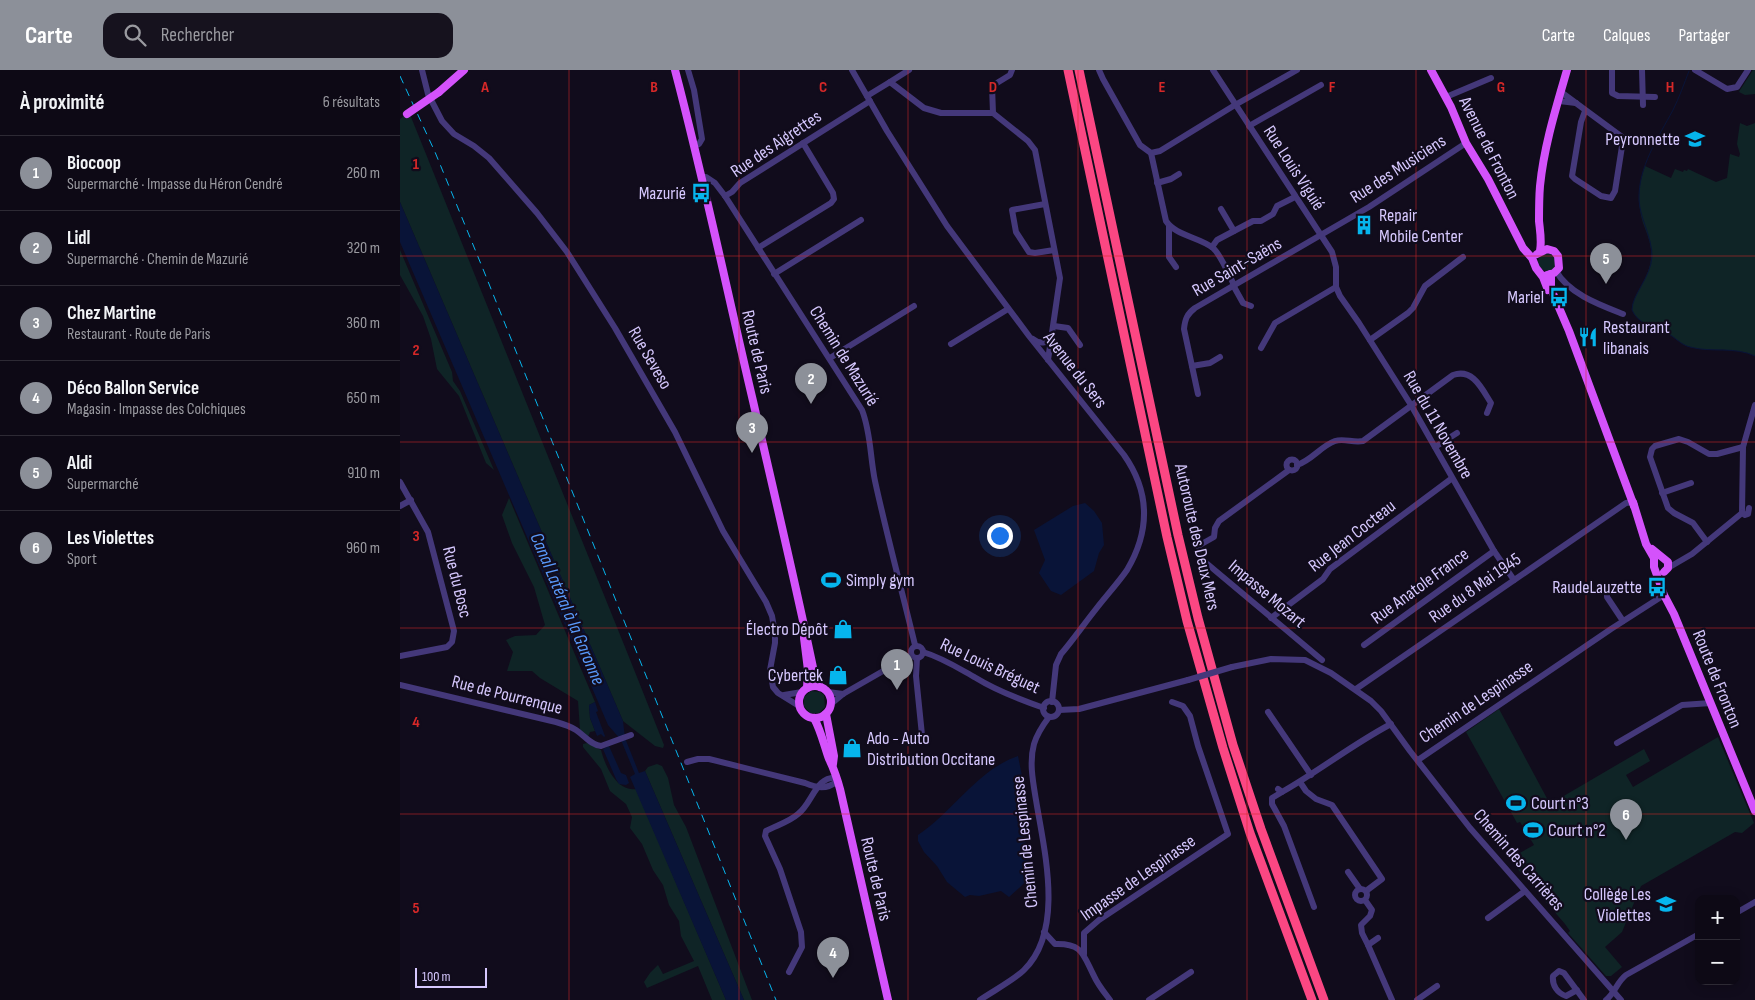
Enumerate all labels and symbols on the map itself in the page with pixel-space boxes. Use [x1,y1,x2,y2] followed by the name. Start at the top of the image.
[480,78,489,97] text: A
[650,78,658,97] text: B
[819,78,827,97] text: C
[989,78,997,97] text: D
[1159,78,1166,97] text: E
[1329,78,1336,97] text: F
[1497,78,1505,97] text: G
[1666,78,1674,97] text: H
[1454,92,1524,203] street label: Avenue de Fronton
[727,106,825,182] street label: Rue des Aigrettes
[1259,122,1329,214] street label: Rue Louis Viguié
[1684,128,1706,150] school or university icon: Peyronnette
[1605,129,1680,150] place label: Peyronnette
[1346,130,1450,208] street label: Rue des Musiciens
[413,155,420,174] text: 1
[690,182,712,204] bus stop icon: Mazurié
[639,183,686,204] place label: Mazurié
[1379,205,1463,247] place label: Repair Mobile Center
[1353,214,1375,236] building icon: Repair Mobile Center
[1189,233,1285,301] street label: Rue Saint-Saëns
[1590,243,1622,284] pin: 5
[1548,286,1570,308] bus stop icon: Mariel
[1507,287,1544,308] place label: Mariel
[805,302,883,410] street label: Chemin de Mazurié
[737,308,777,396] street label: Route de Paris
[1603,317,1670,359] place label: Restaurant libanais
[624,323,676,393] street label: Rue Seveso
[1577,326,1599,348] restaurant icon: Restaurant libanais
[1038,327,1111,412] street label: Avenue du Sers
[412,341,420,360] text: 2
[795,363,827,404] pin: 2
[1399,367,1477,483] street label: Rue du 11 Novembre
[736,412,768,453] pin: 3
[1170,461,1224,612] street label: Autoroute des Deux Mers
[1304,496,1400,576] street label: Rue Jean Cocteau
[987,523,1013,549] your location
[412,527,420,546] text: 3
[525,529,610,689] water label: Canal Latéral à la Garonne
[438,544,476,620] street label: Rue du Bosc
[1367,544,1473,628] street label: Rue Anatole France
[1425,549,1525,627] street label: Rue du 8 Mai 1945
[1224,556,1310,633] street label: Impasse Mozart
[820,569,842,591] sports icon: Simply gym
[846,570,915,591] place label: Simply gym
[1646,576,1668,598] bus stop icon: RaudeLauzette
[1552,577,1642,598] place label: RaudeLauzette
[832,618,854,640] shop icon: Électro Dépôt
[746,619,829,640] place label: Électro Dépôt
[1688,627,1746,731] street label: Route de Fronton
[937,634,1044,698] street label: Rue Louis Bréguet
[881,649,913,690] pin: 1
[1415,656,1537,748] street label: Chemin de Lespinasse
[827,664,849,686] shop icon: Cybertek
[768,665,823,686] place label: Cybertek
[449,671,565,719] street label: Rue de Pourrenque
[412,713,420,732] text: 4
[866,728,995,770] place label: Ado - Auto Distribution Occitane
[841,737,863,759] shop icon: Ado - Auto Distribution Occitane
[1008,775,1042,909] street label: Chemin de Lespinasse
[1505,792,1527,814] sports icon: Court n°3
[1531,793,1589,814] place label: Court n°3
[1610,799,1642,840] pin: 6
[1469,805,1569,915] street label: Chemin des Carrières
[1522,819,1544,841] sports icon: Court n°2
[1548,820,1606,841] place label: Court n°2
[1076,831,1200,925] street label: Impasse de Lespinasse
[856,835,896,923] street label: Route de Paris
[1584,884,1651,926] place label: Collège Les Violettes
[1655,893,1677,915] school or university icon: Collège Les Violettes
[412,899,420,918] text: 5
[817,937,849,978] pin: 4
[415,965,488,988] scale bar

